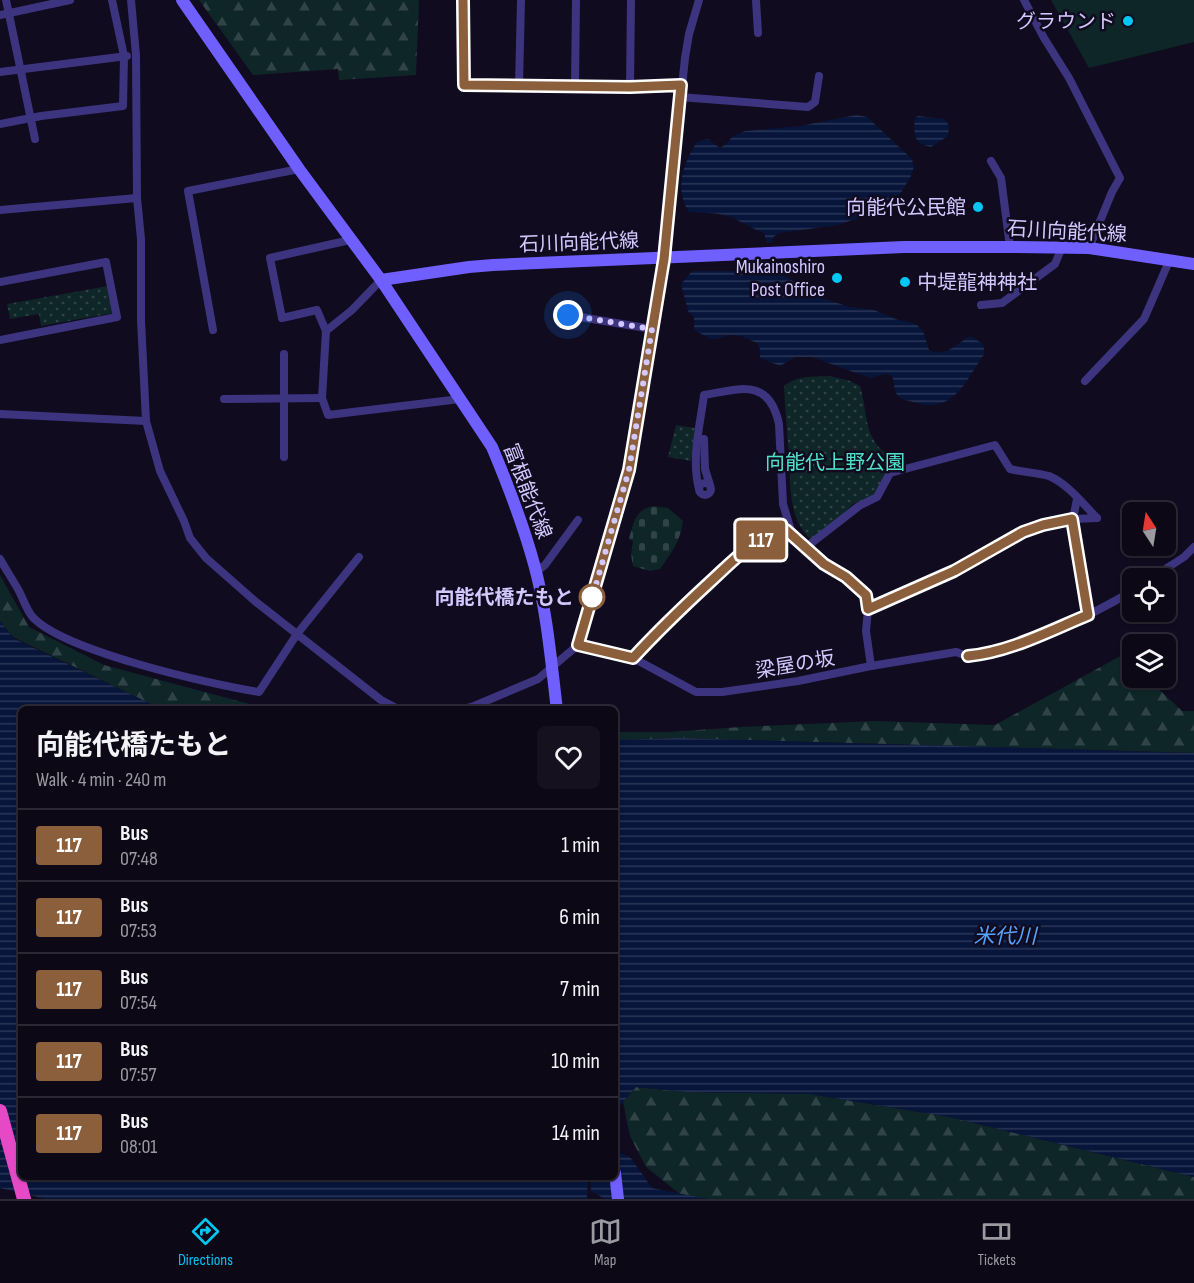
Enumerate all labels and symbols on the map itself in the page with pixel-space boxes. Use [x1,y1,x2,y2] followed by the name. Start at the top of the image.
[1016,10,1116,34] place label: グラウンド
[1121,14,1135,28] marker: グラウンド
[846,196,966,220] place label: 向能代公民館
[971,200,985,214] marker: 向能代公民館
[1006,217,1127,247] street label: 石川向能代線
[519,229,639,257] street label: 石川向能代線
[736,255,825,302] place label: Mukainoshiro Post Office
[830,271,844,285] marker: Mukainoshiro Post Office
[917,271,1037,295] place label: 中堤龍神神社
[898,275,912,289] marker: 中堤龍神神社
[553,300,583,330] your location
[498,440,556,542] street label: 富根能代線
[765,451,905,475] park label: 向能代上野公園
[1122,502,1176,556] north arrow
[726,520,795,560] line badge: 117
[579,584,605,610] marker: 向能代橋たもと
[434,586,574,610] place label: 向能代橋たもと
[754,646,837,684] street label: 梁屋の坂
[974,924,1038,949] water label: 米代川

